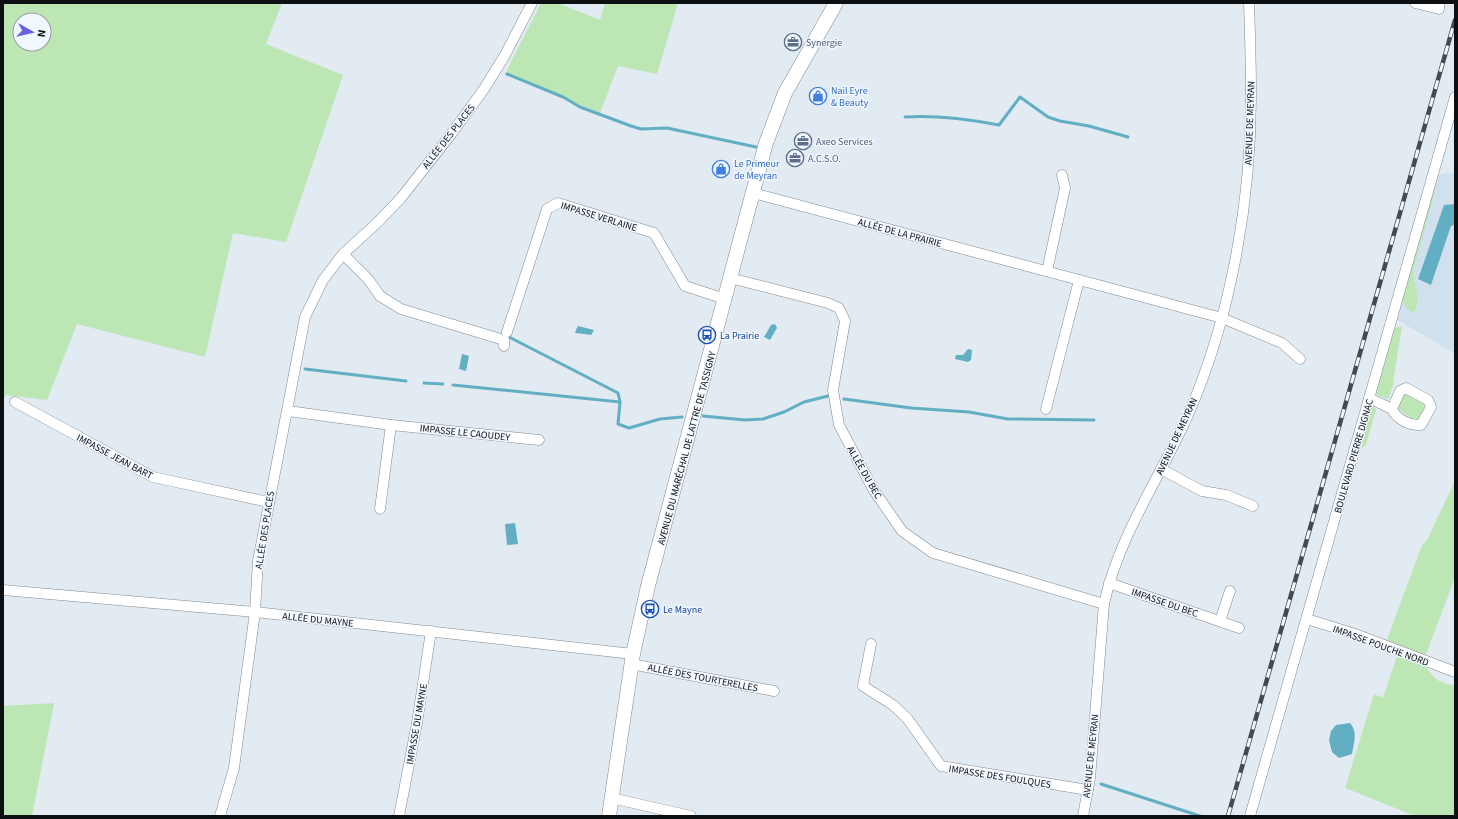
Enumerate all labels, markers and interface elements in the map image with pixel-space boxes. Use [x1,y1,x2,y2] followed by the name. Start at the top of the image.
[12,12,52,52] north arrow
[33,29,49,38] text: N
[783,32,803,52] office icon: Synergie
[806,36,842,50] place label: Synergie
[1242,81,1258,165] street label: AVENUE DE MEYRAN
[831,84,869,110] place label: Nail Eyre & Beauty
[808,86,828,106] shop icon: Nail Eyre & Beauty
[419,101,479,172] street label: ALLÉE DES PLACES
[793,131,813,151] office icon: Axeo Services
[816,135,873,149] place label: Axeo Services
[785,148,805,168] office icon: A.C.S.O.
[808,152,841,166] place label: A.C.S.O.
[734,157,780,183] place label: Le Primeur de Meyran
[711,159,731,179] shop icon: Le Primeur de Meyran
[559,199,639,235] street label: IMPASSE VERLAINE
[856,215,943,251] street label: ALLÉE DE LA PRAIRIE
[697,325,717,345] bus stop icon: La Prairie
[720,329,759,343] place label: La Prairie
[654,350,720,547] street label: AVENUE DU MARÉCHAL DE LATTRE DE TASSIGNY
[1153,395,1201,478] street label: AVENUE DE MEYRAN
[1331,397,1377,515] street label: BOULEVARD PIERRE DIGNAC
[419,421,511,445] street label: IMPASSE LE CAOUDEY
[74,431,156,483] street label: IMPASSE JEAN BART
[843,443,885,502] street label: ALLÉE DU BEC
[252,490,278,570] street label: ALLÉE DES PLACES
[1129,585,1200,621] street label: IMPASSE DU BEC
[640,599,660,619] bus stop icon: Le Mayne
[663,603,702,617] place label: Le Mayne
[282,609,354,631] street label: ALLÉE DU MAYNE
[1331,622,1431,670] street label: IMPASSE POUCHE NORD
[646,660,759,696] street label: ALLÉE DES TOURTERELLES
[403,683,431,766] street label: IMPASSE DU MAYNE
[1080,714,1102,799] street label: AVENUE DE MEYRAN
[948,762,1052,792] street label: IMPASSE DES FOULQUES

